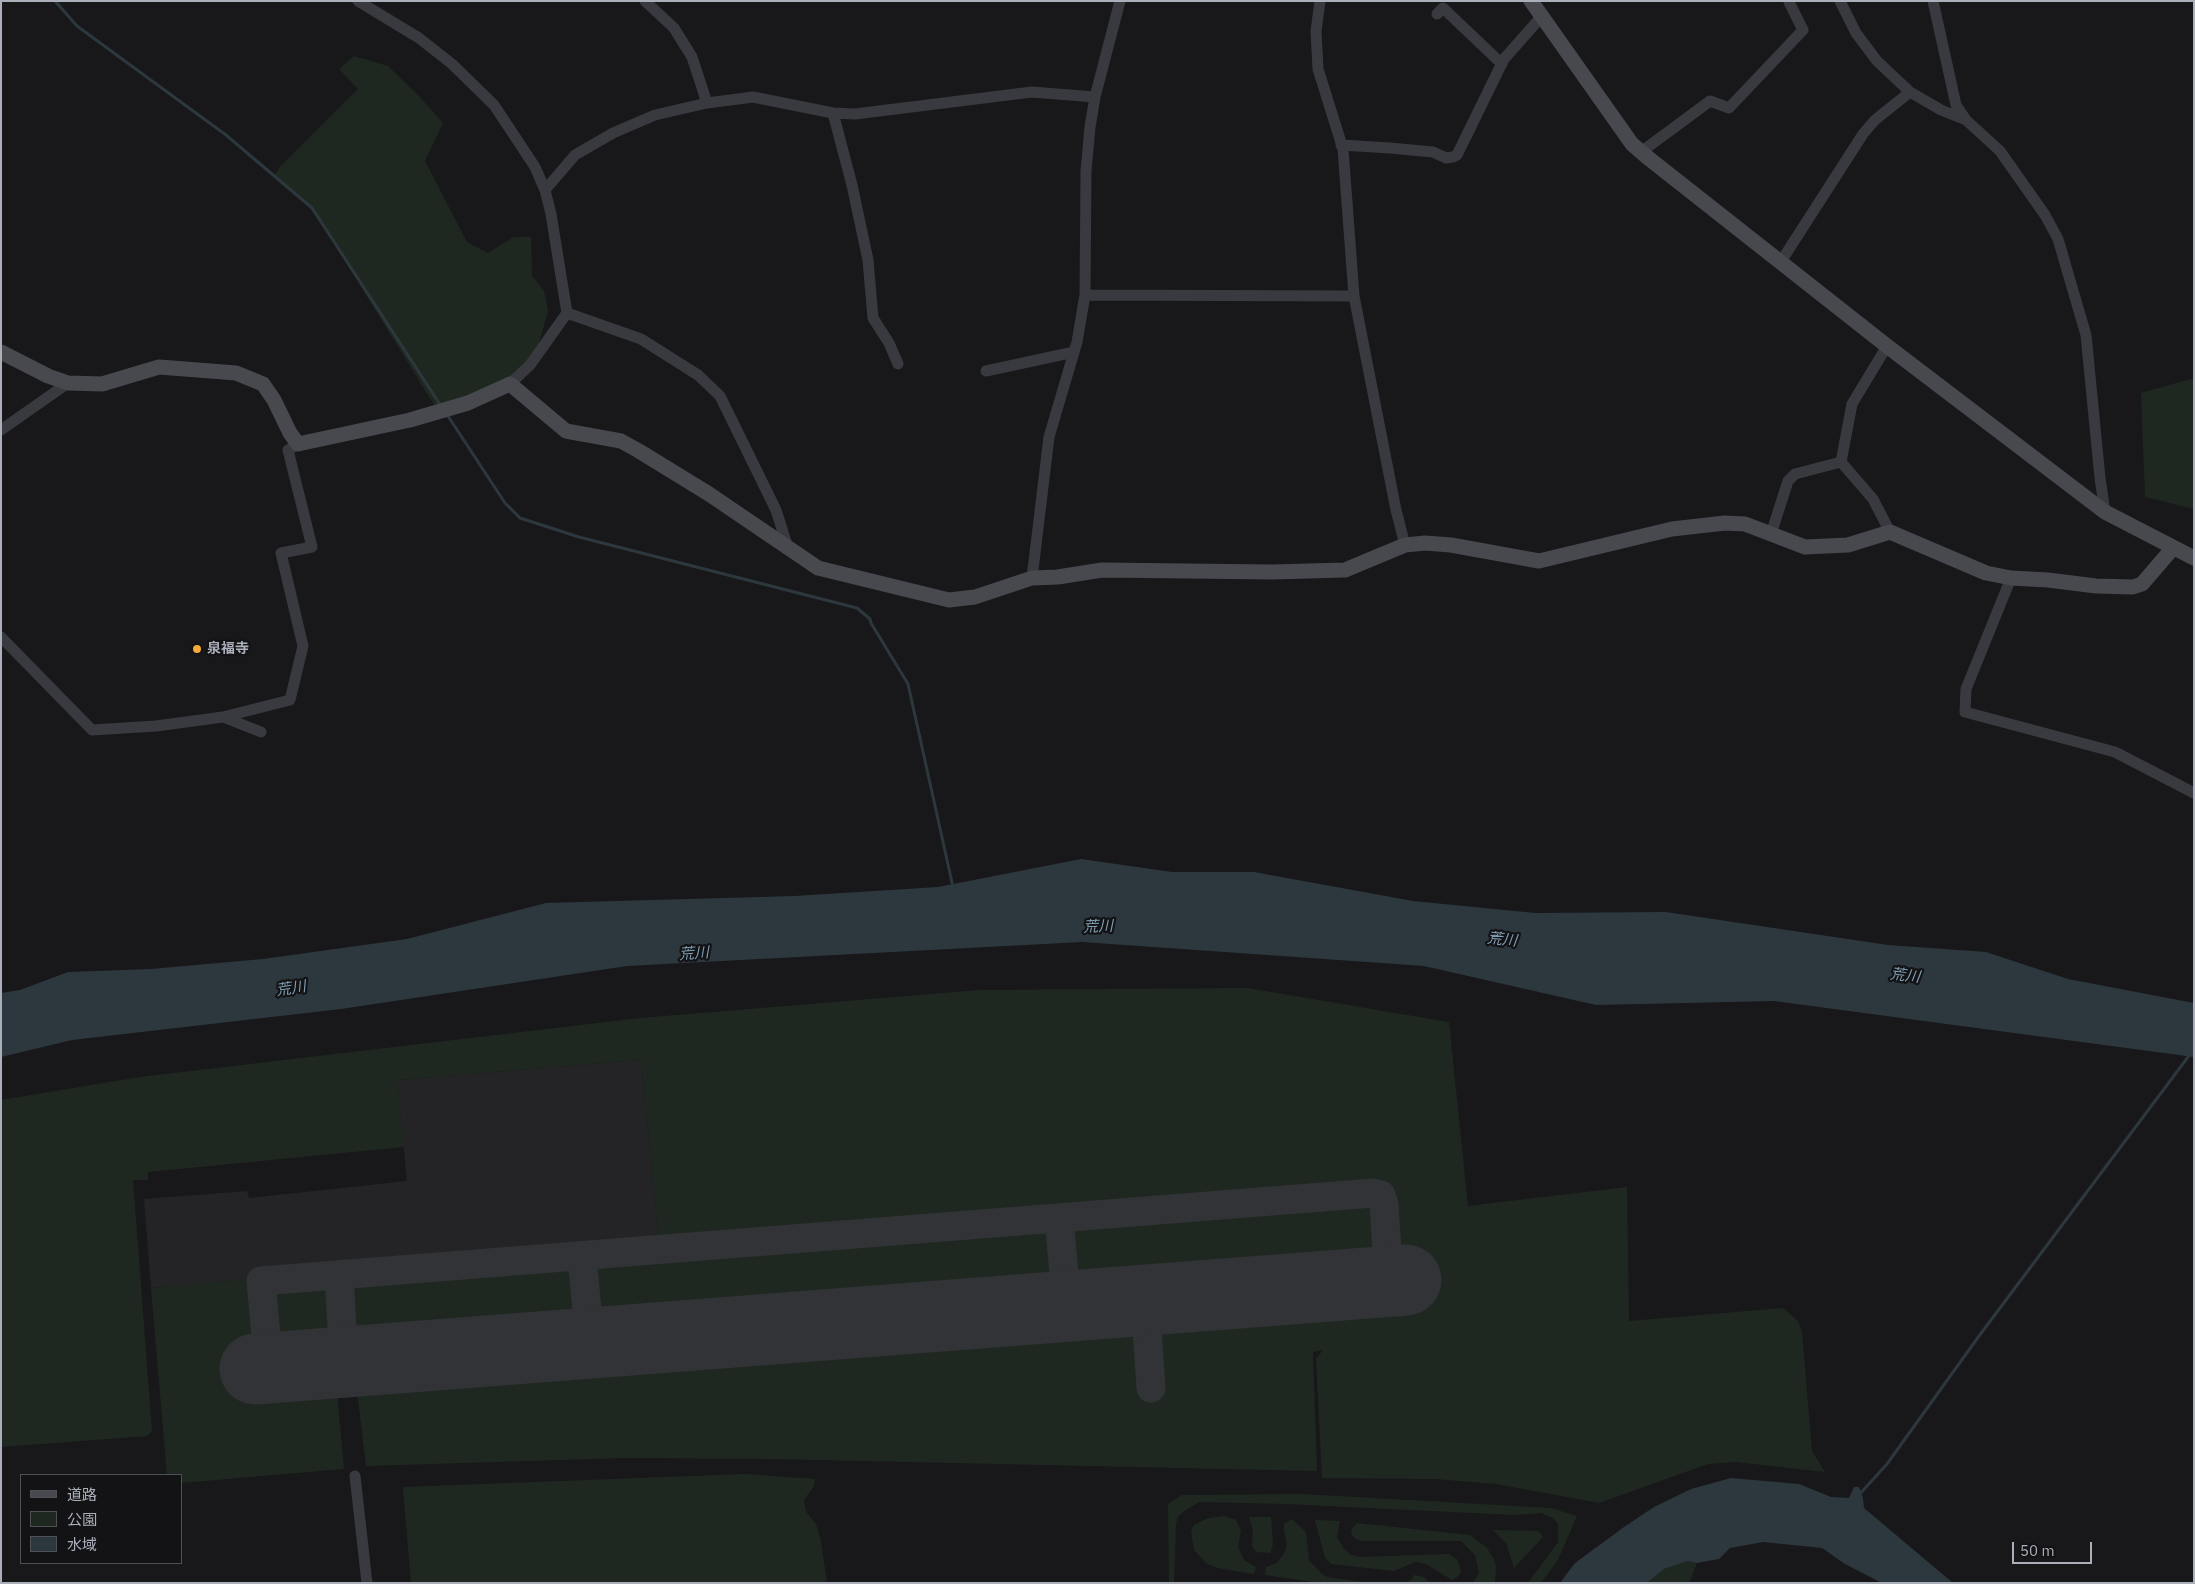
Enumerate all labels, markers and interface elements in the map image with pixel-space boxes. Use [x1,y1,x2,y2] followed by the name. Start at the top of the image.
[207,641,249,657] place label: 泉福寺
[191,643,203,655] marker: 泉福寺
[1083,917,1113,937] water label: 荒川
[1486,929,1518,951] water label: 荒川
[678,944,710,964] water label: 荒川
[1889,965,1921,987] water label: 荒川
[275,978,307,1000] water label: 荒川
[20,1474,182,1564] legend
[67,1485,97,1504] text: 道路
[67,1510,97,1529] text: 公園
[2015,1532,2095,1564] scale bar
[67,1535,97,1554] text: 水域
[2020,1541,2055,1560] text: 50 m

